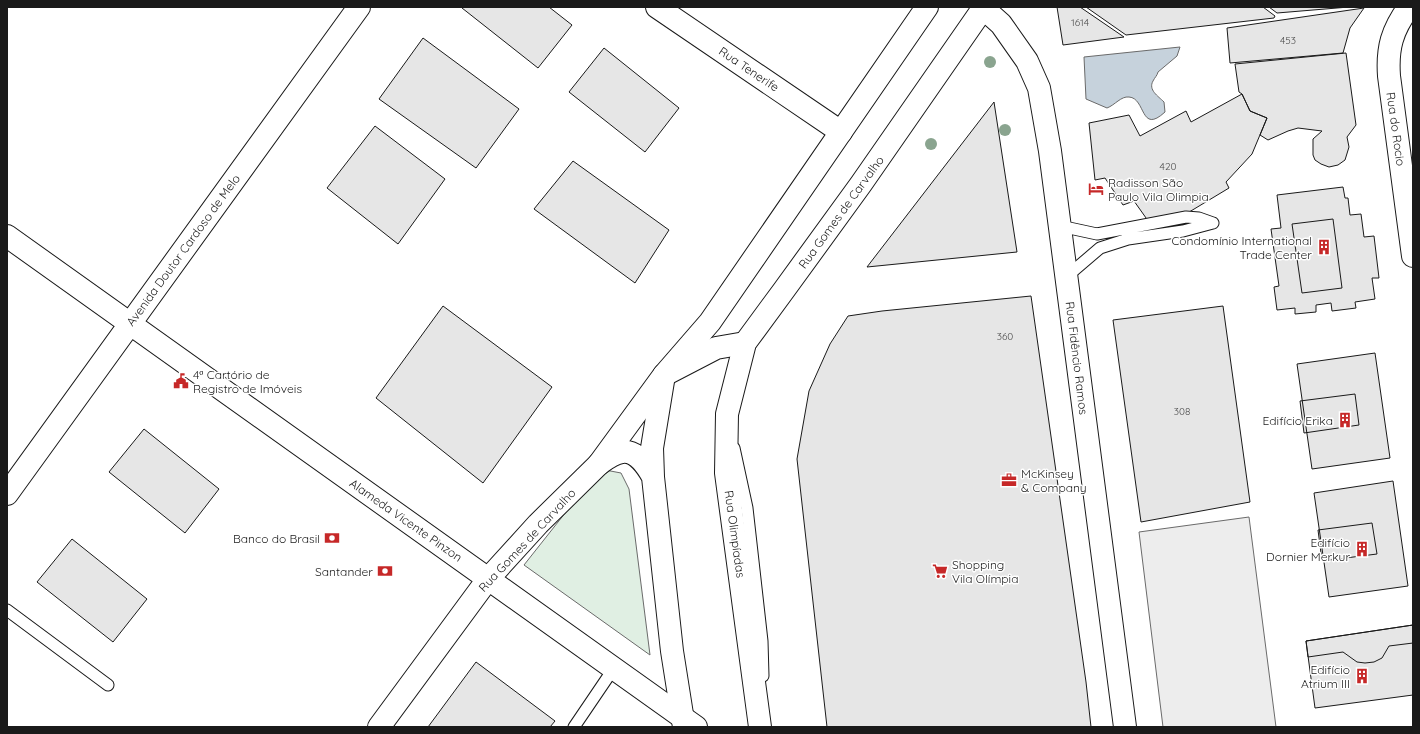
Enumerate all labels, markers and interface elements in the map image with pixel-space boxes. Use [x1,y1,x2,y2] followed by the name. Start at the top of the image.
[1071,16,1089,29] house number: 1614
[1280,34,1296,47] house number: 453
[716,43,782,95] street label: Rua Tenerife
[1383,91,1409,167] street label: Rua do Rocio
[795,153,887,271] street label: Rua Gomes de Carvalho
[1160,160,1176,173] house number: 420
[123,171,243,329] street label: Avenida Doutor Cardoso de Melo
[1108,175,1209,204] place label: Radisson São Paulo Vila Olimpia
[1087,180,1105,198] hotel icon: Radisson São Paulo Vila Olimpia
[1172,233,1312,262] place label: Condomínio International Trade Center
[1315,238,1333,256] building icon: Condomínio International Trade Center
[1063,300,1091,416] street label: Rua Fidêncio Ramos
[997,330,1013,343] house number: 360
[193,367,302,396] place label: 4ª Cartório de Registro de Imóveis
[172,372,190,390] public building icon: 4ª Cartório de Registro de Imóveis
[1174,405,1190,418] house number: 308
[1336,411,1354,429] building icon: Edifício Erika
[1263,413,1333,428] place label: Edifício Erika
[1021,466,1087,495] place label: McKinsey & Company
[1000,471,1018,489] office icon: McKinsey & Company
[347,475,465,565] street label: Alameda Vicente Pinzon
[475,485,579,595] street label: Rua Gomes de Carvalho
[721,489,749,579] street label: Rua Olimpíadas
[323,529,341,547] bank icon: Banco do Brasil
[233,531,320,546] place label: Banco do Brasil
[1266,535,1350,564] place label: Edifício Dornier Merkur
[1353,540,1371,558] building icon: Edifício Dornier Merkur
[952,557,1018,586] place label: Shopping Vila Olímpia
[376,562,394,580] bank icon: Santander
[931,562,949,580] supermarket icon: Shopping Vila Olímpia
[315,564,373,579] place label: Santander
[1301,662,1350,691] place label: Edifício Atrium III
[1353,667,1371,685] building icon: Edifício Atrium III

